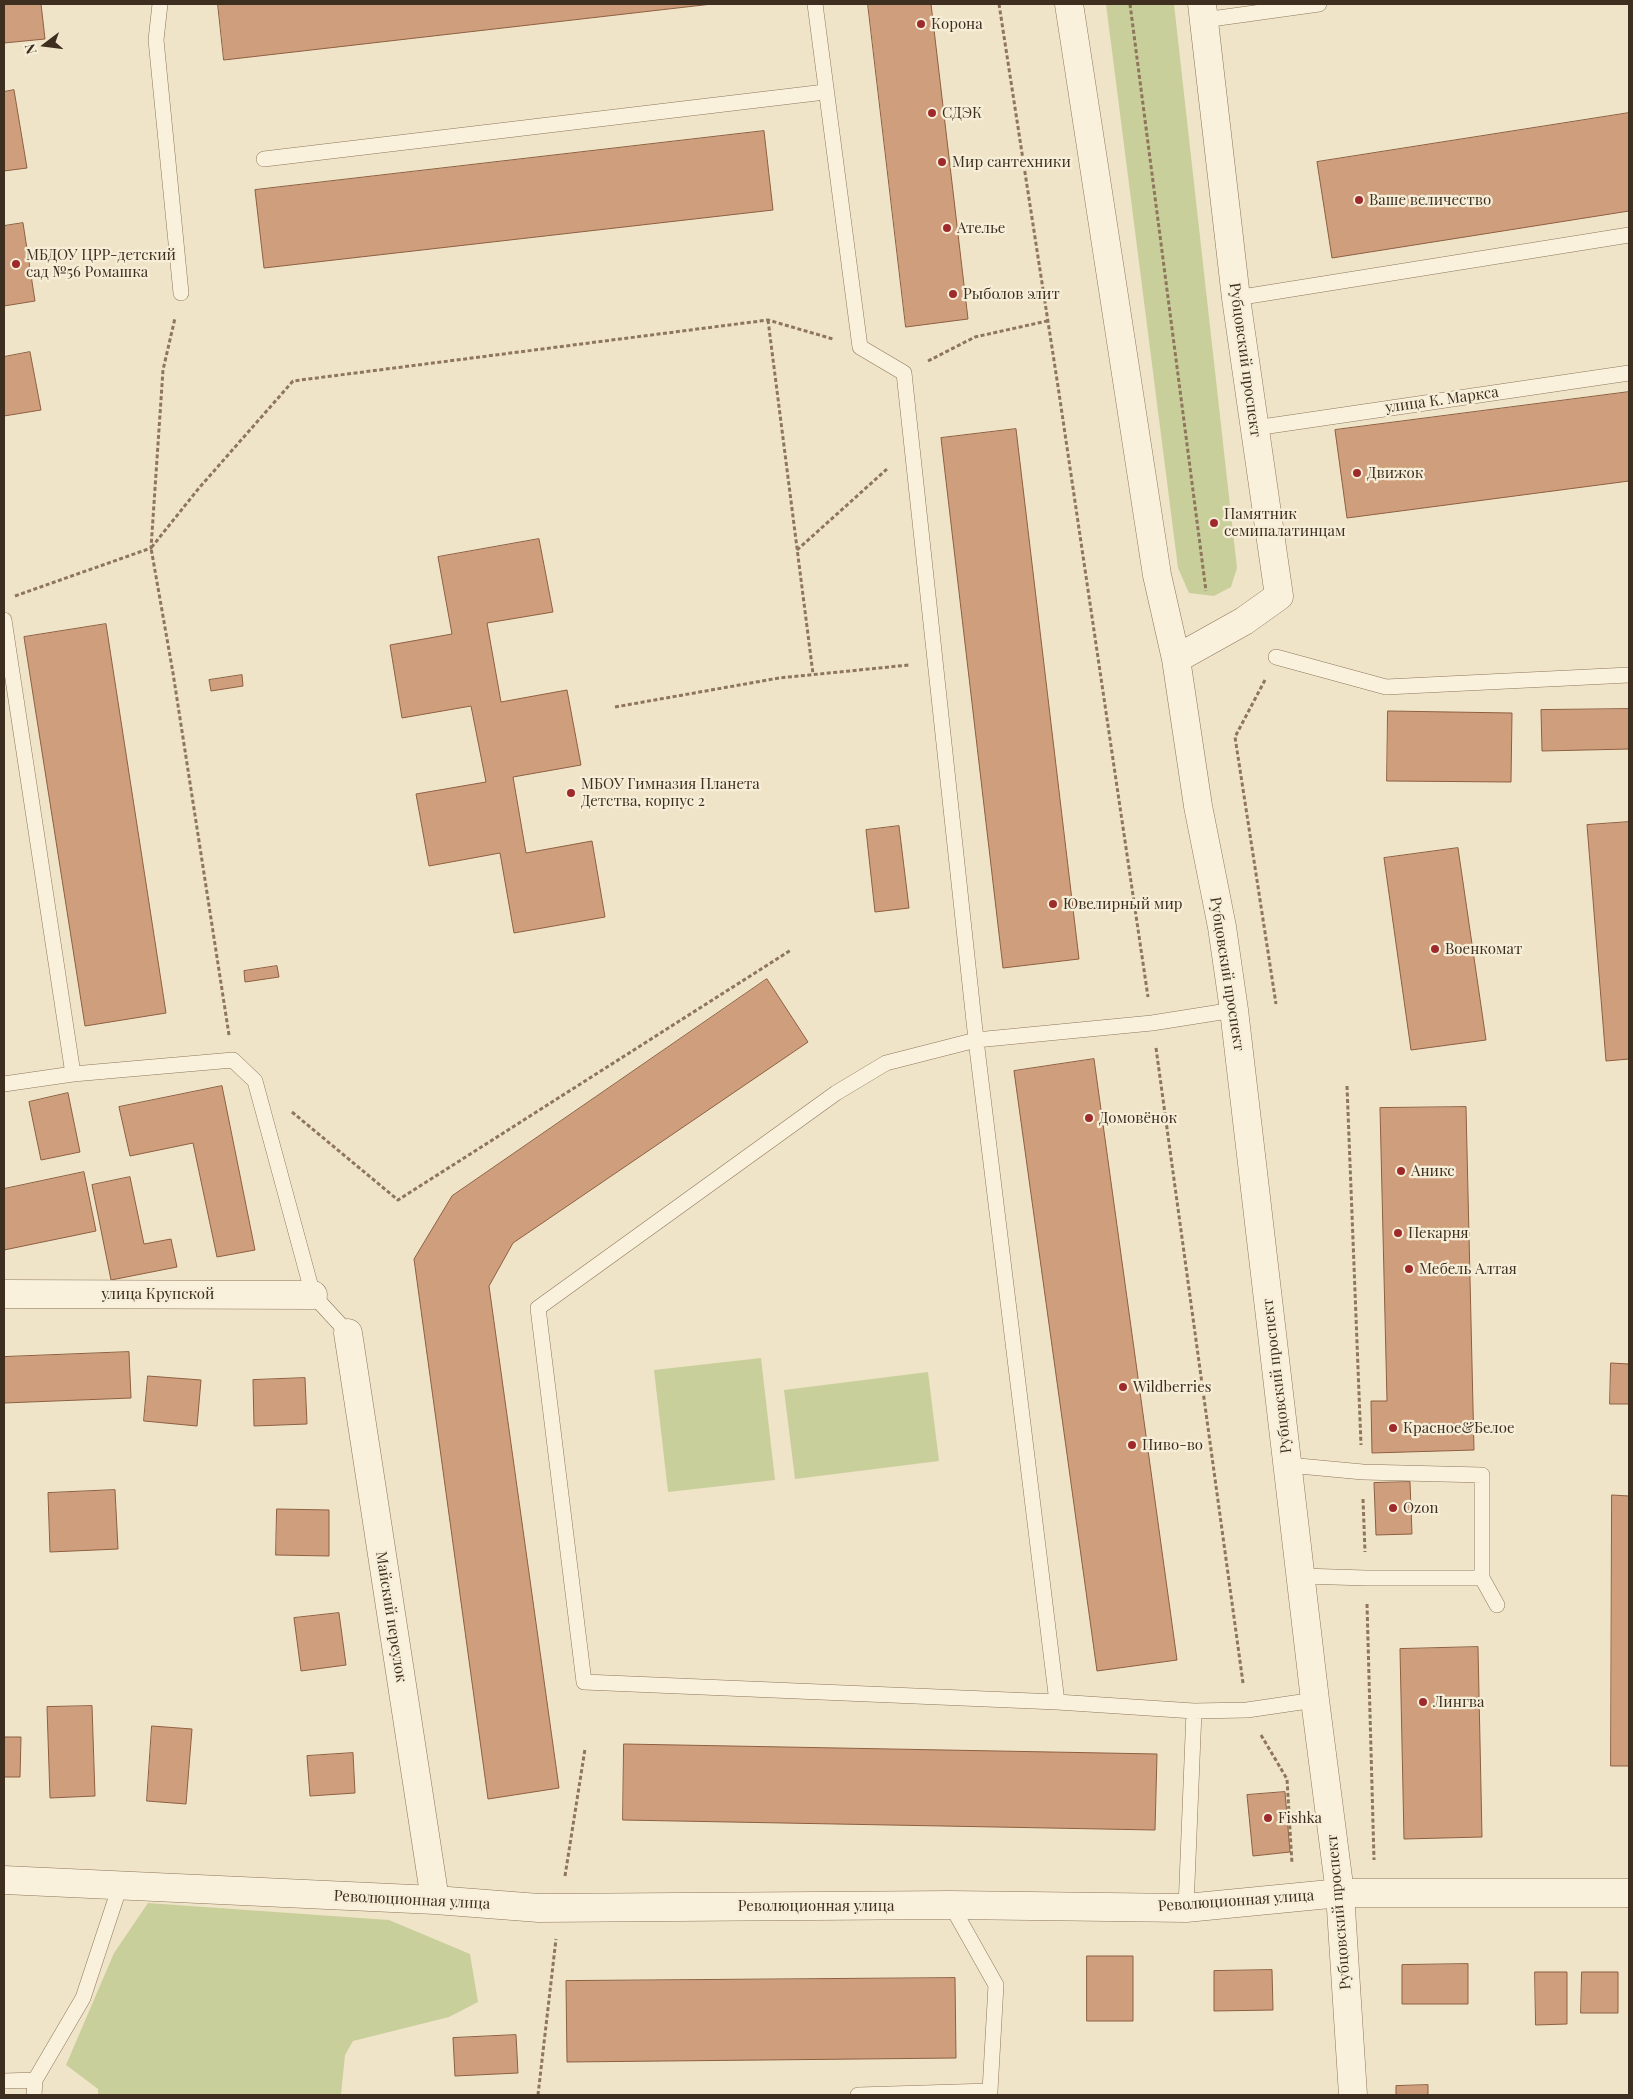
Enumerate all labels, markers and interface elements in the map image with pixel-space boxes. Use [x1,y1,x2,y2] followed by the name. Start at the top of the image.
[931,15,983,33] place label: Корона
[915,18,927,30] marker: Корона
[20,20,70,70] north arrow
[20,42,41,56] text: N
[942,104,982,122] place label: СДЭК
[926,107,938,119] marker: СДЭК
[952,153,1071,171] place label: Мир сантехники
[936,156,948,168] marker: Мир сантехники
[1369,191,1491,209] place label: Ваше величество
[1353,194,1365,206] marker: Ваше величество
[957,219,1005,237] place label: Ателье
[941,222,953,234] marker: Ателье
[26,246,176,281] place label: МБДОУ ЦРР-детский сад №56 Ромашка
[10,258,22,270] marker: МБДОУ ЦРР-детский сад №56 Ромашка
[1225,282,1265,438] street label: Рубцовский проспект
[963,285,1060,303] place label: Рыболов элит
[947,288,959,300] marker: Рыболов элит
[1384,383,1500,417] street label: улица К. Маркса
[1367,464,1423,482] place label: Движок
[1351,467,1363,479] marker: Движок
[1224,505,1346,540] place label: Памятник семипалатинцам
[1208,517,1220,529] marker: Памятник семипалатинцам
[581,775,760,810] place label: МБОУ Гимназия Планета Детства, корпус 2
[565,787,577,799] marker: МБОУ Гимназия Планета Детства, корпус 2
[1063,895,1183,913] place label: Ювелирный мир
[1206,896,1248,1052] street label: Рубцовский проспект
[1047,898,1059,910] marker: Ювелирный мир
[1445,940,1522,958] place label: Военкомат
[1429,943,1441,955] marker: Военкомат
[1099,1109,1177,1127] place label: Домовёнок
[1083,1112,1095,1124] marker: Домовёнок
[1411,1162,1455,1180] place label: Аникс
[1395,1165,1407,1177] marker: Аникс
[1408,1224,1469,1242] place label: Пекарня
[1392,1227,1404,1239] marker: Пекарня
[1419,1260,1517,1278] place label: Мебель Алтая
[1403,1263,1415,1275] marker: Мебель Алтая
[102,1285,214,1303] street label: улица Крупской
[1259,1298,1295,1454] street label: Рубцовский проспект
[1133,1378,1212,1396] place label: Wildberries
[1117,1381,1129,1393] marker: Wildberries
[1403,1419,1514,1437] place label: Красное&Белое
[1387,1422,1399,1434] marker: Красное&Белое
[1142,1436,1203,1454] place label: Пиво-во
[1126,1439,1138,1451] marker: Пиво-во
[1403,1499,1438,1517] place label: Ozon
[1387,1502,1399,1514] marker: Ozon
[372,1550,410,1684] street label: Майский переулок
[1433,1693,1485,1711] place label: Лингва
[1417,1696,1429,1708] marker: Лингва
[1278,1809,1322,1827] place label: Fishka
[1262,1812,1274,1824] marker: Fishka
[1323,1834,1355,1990] street label: Рубцовский проспект
[333,1887,491,1913] street label: Революционная улица
[1157,1887,1315,1915] street label: Революционная улица
[738,1897,894,1915] street label: Революционная улица

